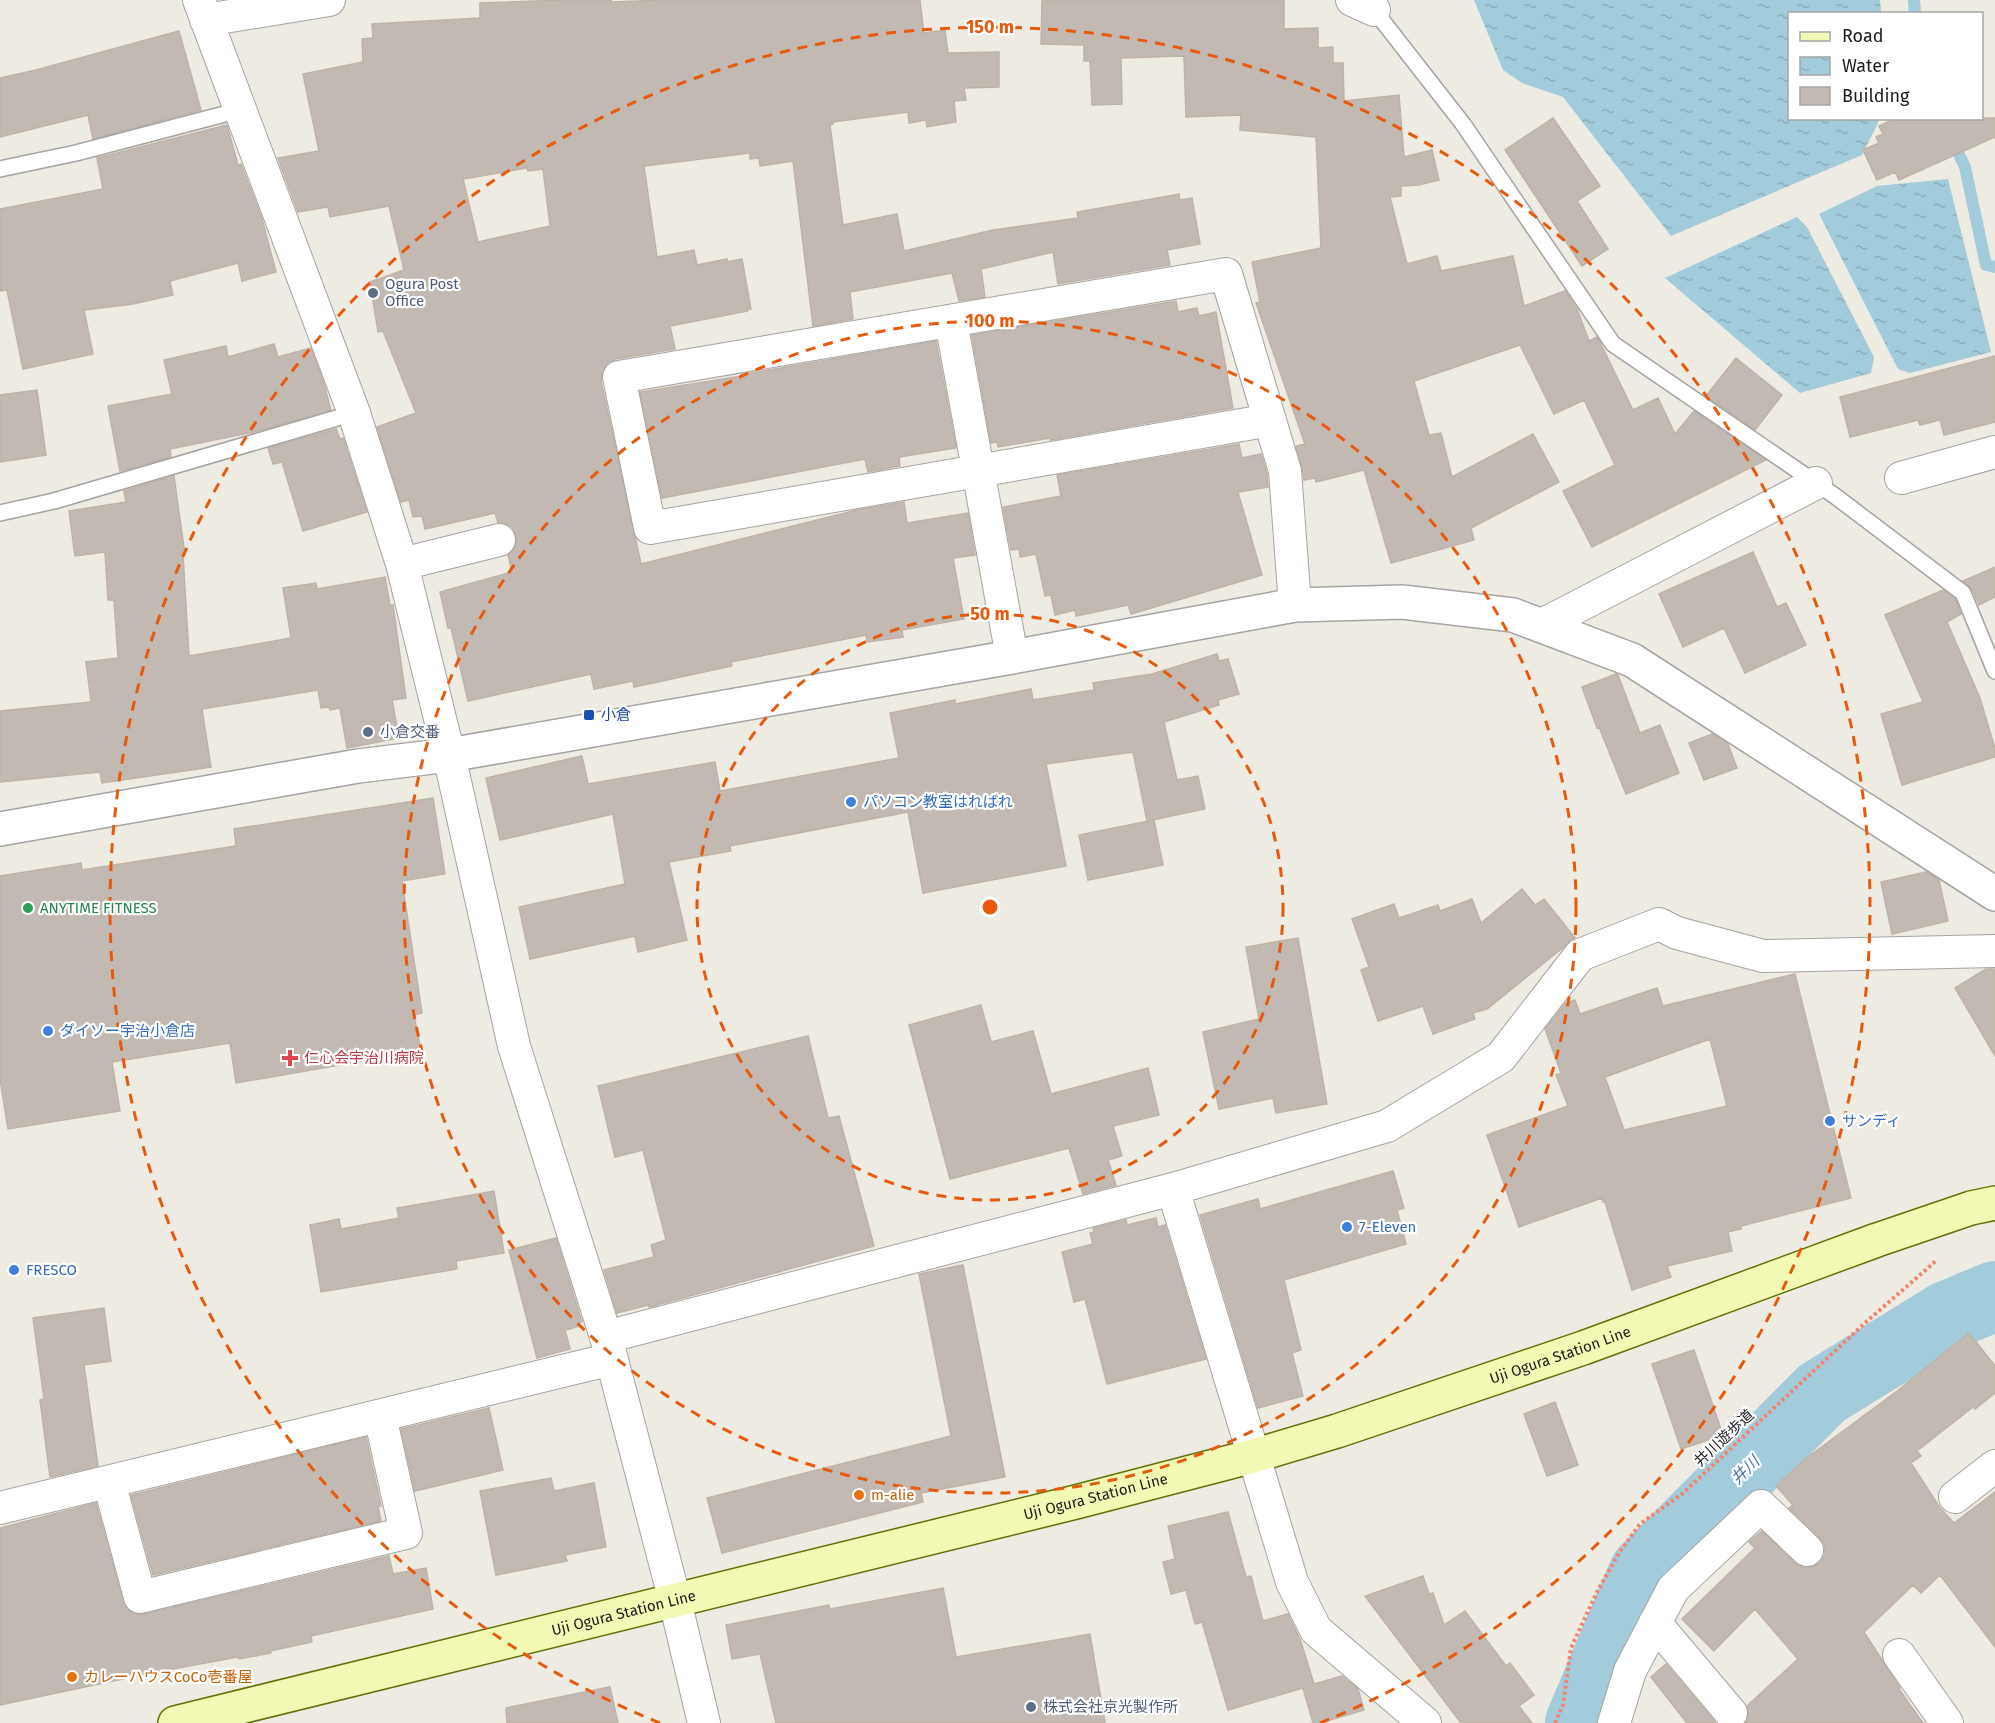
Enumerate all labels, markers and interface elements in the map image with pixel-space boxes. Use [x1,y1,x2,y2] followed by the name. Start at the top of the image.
[1788,12,1983,120] legend
[966,16,1014,38] text: 150 m
[1842,25,1884,47] text: Road
[1842,55,1889,77] text: Water
[1842,85,1910,107] text: Building
[385,275,459,310] place label: Ogura Post Office
[366,286,380,300] marker: Ogura Post Office
[966,310,1014,332] text: 100 m
[970,603,1010,625] text: 50 m
[601,706,631,724] place label: 小倉
[582,708,596,722] marker: 小倉
[380,723,440,741] place label: 小倉交番
[361,725,375,739] marker: 小倉交番
[863,793,1013,811] place label: パソコン教室はればれ
[844,795,858,809] marker: パソコン教室はればれ
[980,897,1000,917] centre of rings
[40,899,157,917] place label: ANYTIME FITNESS
[21,901,35,915] marker: ANYTIME FITNESS
[60,1022,195,1040] place label: ダイソー宇治小倉店
[41,1024,55,1038] marker: ダイソー宇治小倉店
[281,1049,299,1067] marker: 仁心会宇治川病院
[304,1049,424,1067] place label: 仁心会宇治川病院
[1842,1112,1901,1130] place label: サンディ
[1823,1114,1837,1128] marker: サンディ
[1359,1218,1416,1236] place label: 7-Eleven
[1340,1220,1354,1234] marker: 7-Eleven
[26,1261,77,1279] place label: FRESCO
[7,1263,21,1277] marker: FRESCO
[1487,1322,1633,1388] street label: Uji Ogura Station Line
[1690,1406,1758,1470] street label: 井川遊歩道
[1727,1452,1763,1488] water label: 井川
[1022,1470,1170,1524] street label: Uji Ogura Station Line
[871,1486,915,1504] place label: m-alie
[852,1488,866,1502] marker: m-alie
[550,1587,698,1639] street label: Uji Ogura Station Line
[84,1668,252,1686] place label: カレーハウスCoCo壱番屋
[65,1670,79,1684] marker: カレーハウスCoCo壱番屋
[1043,1698,1178,1716] place label: 株式会社京光製作所
[1024,1700,1038,1714] marker: 株式会社京光製作所

